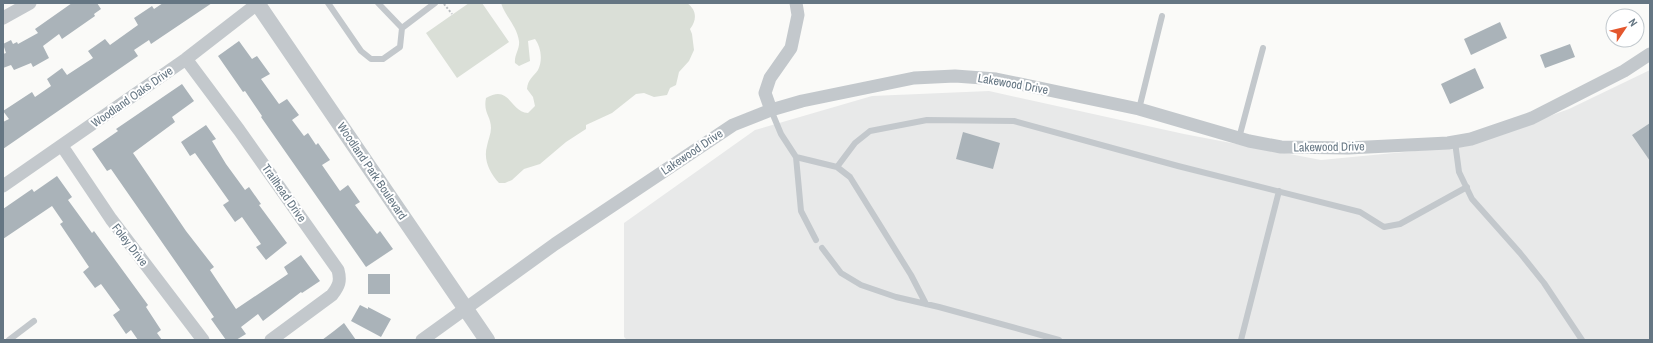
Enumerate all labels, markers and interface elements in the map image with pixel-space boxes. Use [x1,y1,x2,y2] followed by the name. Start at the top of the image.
[1605,8,1645,48] north arrow
[1626,16,1641,29] text: N
[88,63,176,131] street label: Woodland Oaks Drive
[977,70,1049,98] street label: Lakewood Drive
[333,119,411,223] street label: Woodland Park Boulevard
[658,125,726,179] street label: Lakewood Drive
[1293,138,1365,156] street label: Lakewood Drive
[258,161,310,225] street label: Trailhead Drive
[108,220,152,270] street label: Foley Drive

